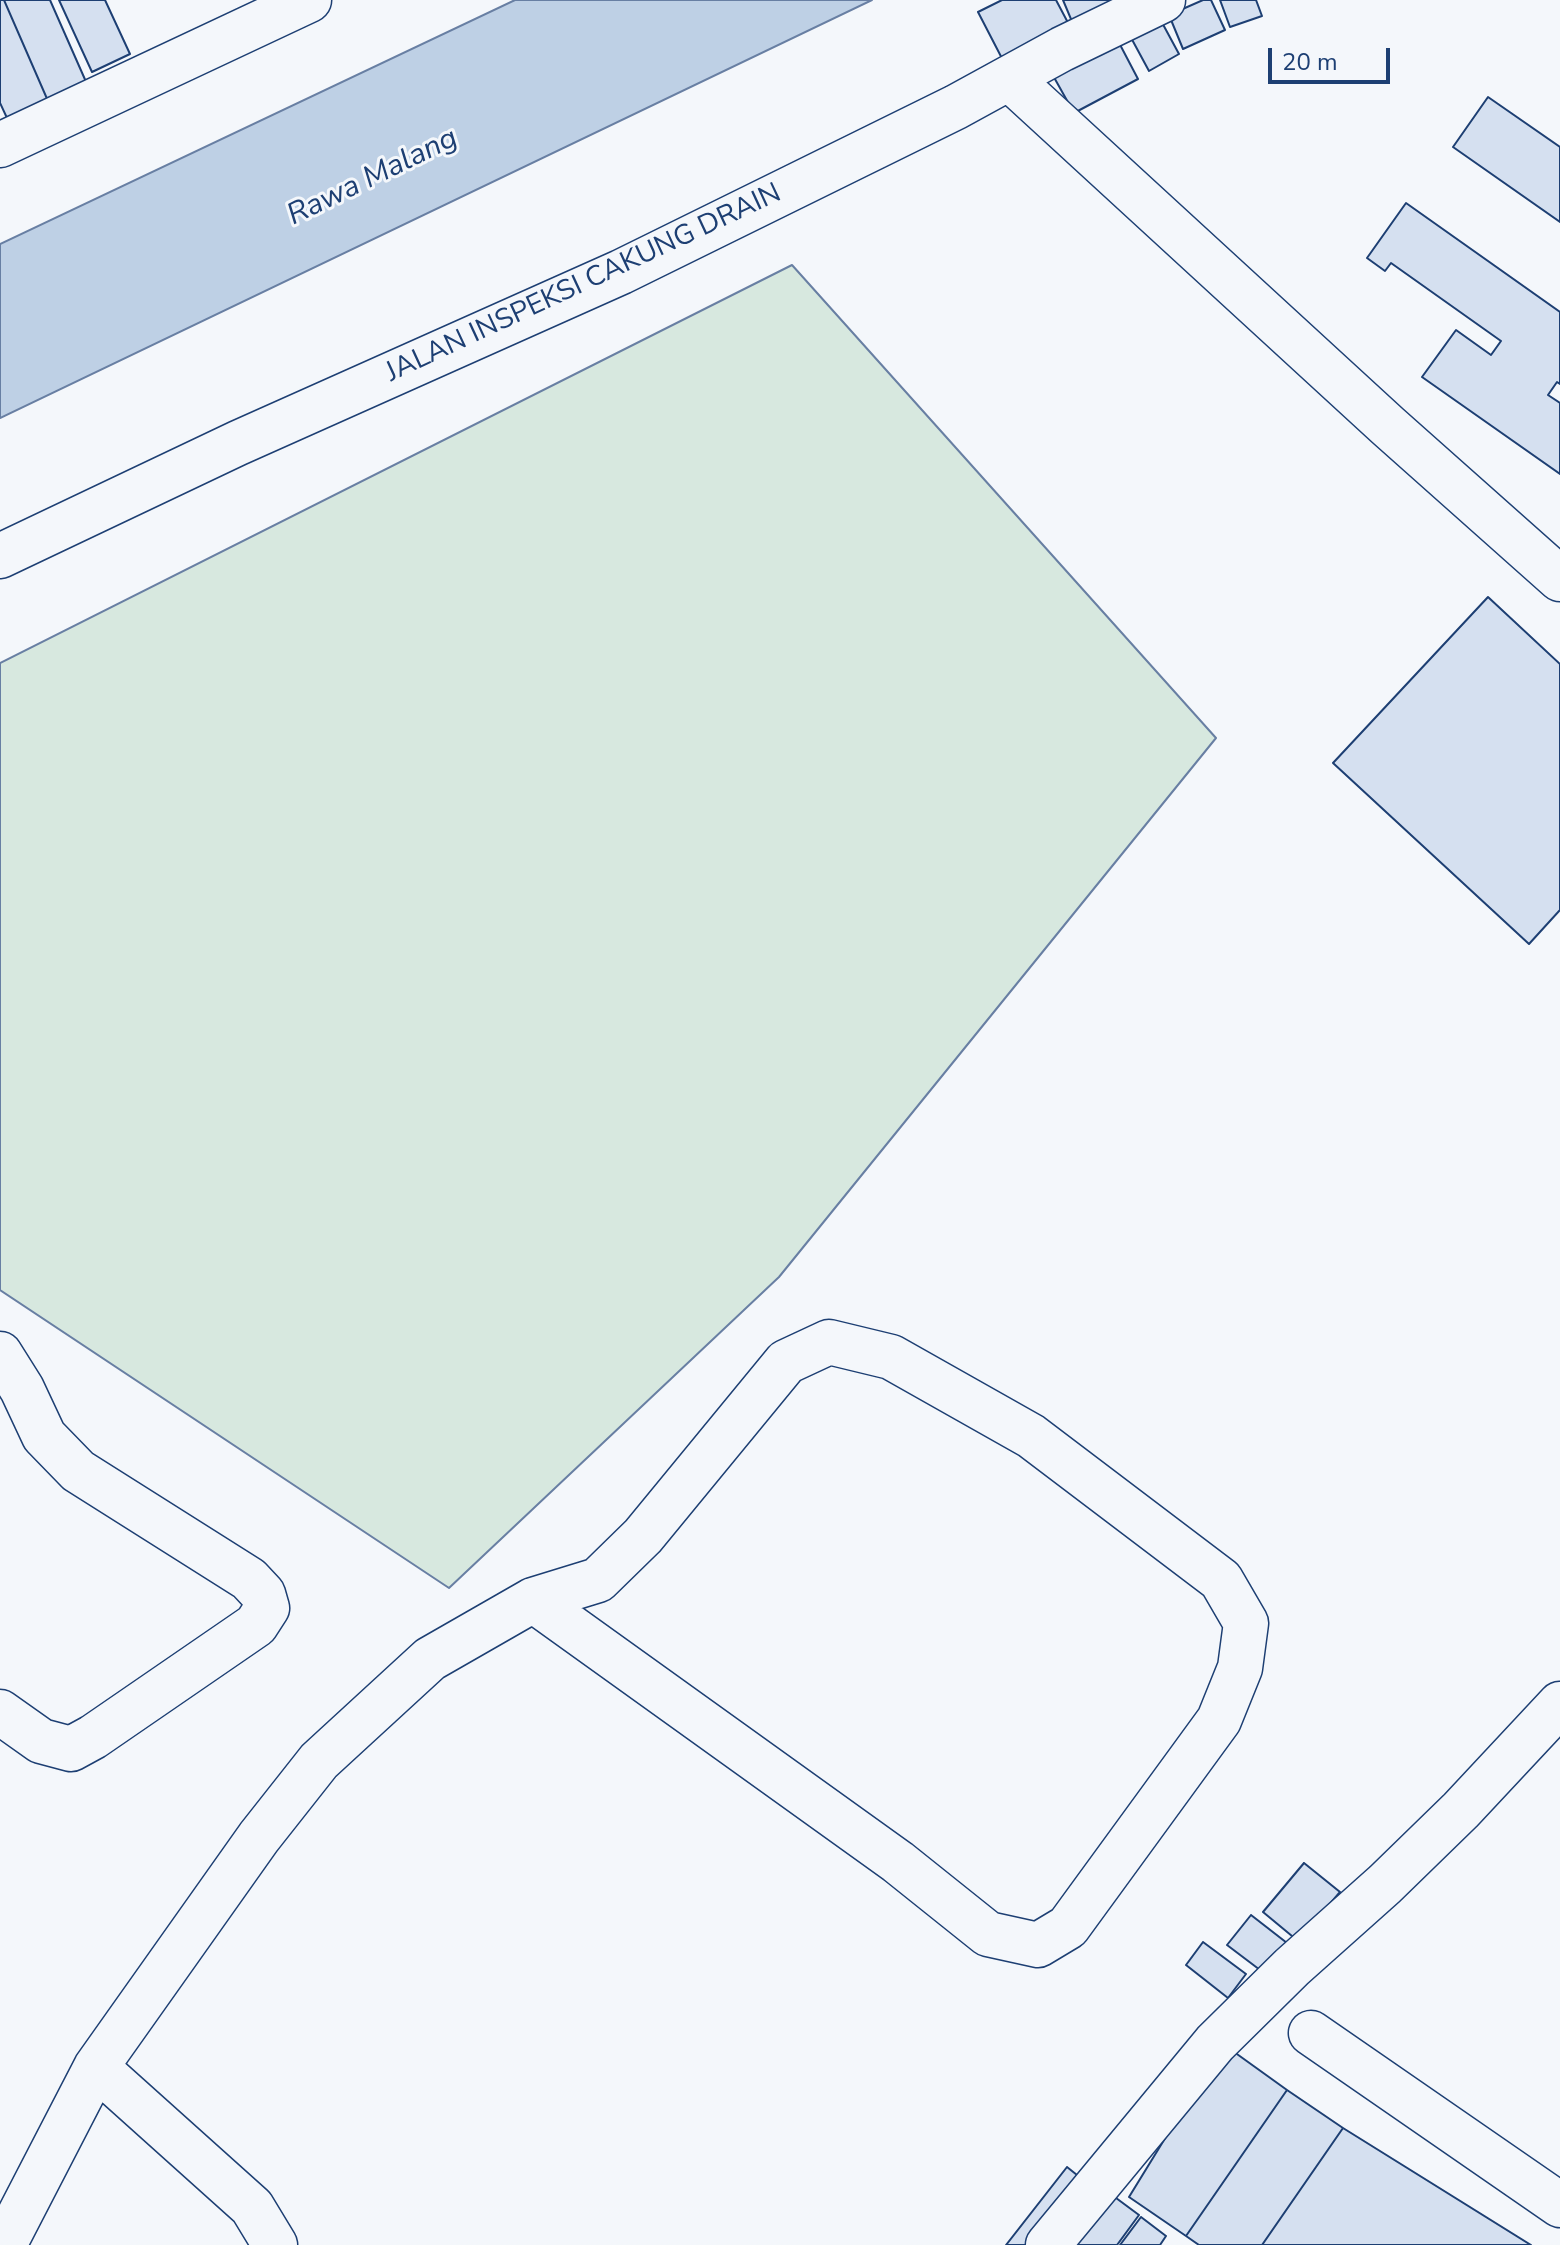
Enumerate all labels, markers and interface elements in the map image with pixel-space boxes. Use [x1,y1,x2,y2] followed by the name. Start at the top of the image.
[1272,32,1394,82] scale bar
[1282,46,1338,78] text: 20 m
[282,121,464,235] water label: Rawa Malang
[381,177,787,391] street label: JALAN INSPEKSI CAKUNG DRAIN

